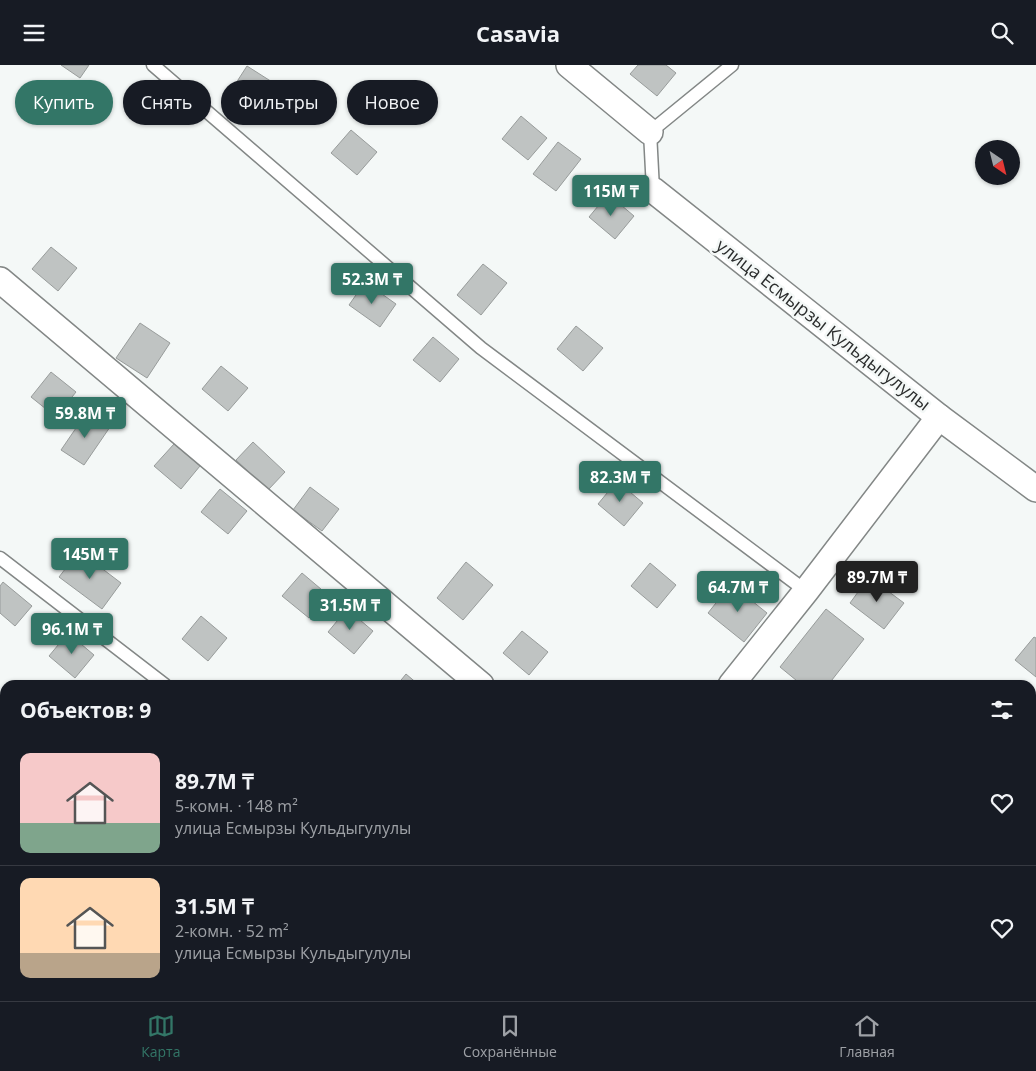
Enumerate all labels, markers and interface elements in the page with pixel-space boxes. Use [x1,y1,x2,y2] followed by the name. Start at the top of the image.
[476,18,560,48] text: Casavia
[20,19,48,47] icon: menu
[988,19,1016,47] icon: search
[15,80,113,125] chip: Купить
[123,80,211,125] chip: Снять
[221,80,337,125] chip: Фильтры
[347,80,438,125] chip: Новое
[975,140,1020,185] north arrow
[975,140,1020,185] map controls
[570,175,652,217] pin: 115M ₸
[583,180,639,202] text: 115M ₸
[711,233,936,416] street label: улица Есмырзы Кульдыгулулы
[326,263,418,305] pin: 52.3M ₸
[342,268,402,290] text: 52.3M ₸
[39,397,131,439] pin: 59.8M ₸
[55,402,115,424] text: 59.8M ₸
[574,461,666,503] pin: 82.3M ₸
[590,466,650,488] text: 82.3M ₸
[49,537,131,580] pin: 145M ₸
[62,543,118,565] text: 145M ₸
[831,561,923,603] pin: 89.7M ₸
[847,566,907,588] text: 89.7M ₸
[692,571,784,613] pin: 64.7M ₸
[708,576,768,598] text: 64.7M ₸
[304,589,396,631] pin: 31.5M ₸
[320,594,380,616] text: 31.5M ₸
[26,613,118,655] pin: 96.1M ₸
[42,618,102,640] text: 96.1M ₸
[20,696,151,724] text: Объектов: 9
[988,696,1016,724] icon: filters
[175,767,254,795] text: 89.7M ₸
[60,773,120,833] icon: home
[988,789,1016,817] icon: heart
[175,795,298,817] text: 5-комн. · 148 m²
[175,817,411,839] text: улица Есмырзы Кульдыгулулы
[175,892,254,920] text: 31.5M ₸
[60,898,120,958] icon: home
[988,914,1016,942] icon: heart
[175,920,289,942] text: 2-комн. · 52 m²
[175,942,411,964] text: улица Есмырзы Кульдыгулулы
[141,1012,180,1061] tab: Карта
[463,1012,557,1061] tab: Сохранённые
[839,1012,895,1061] tab: Главная

